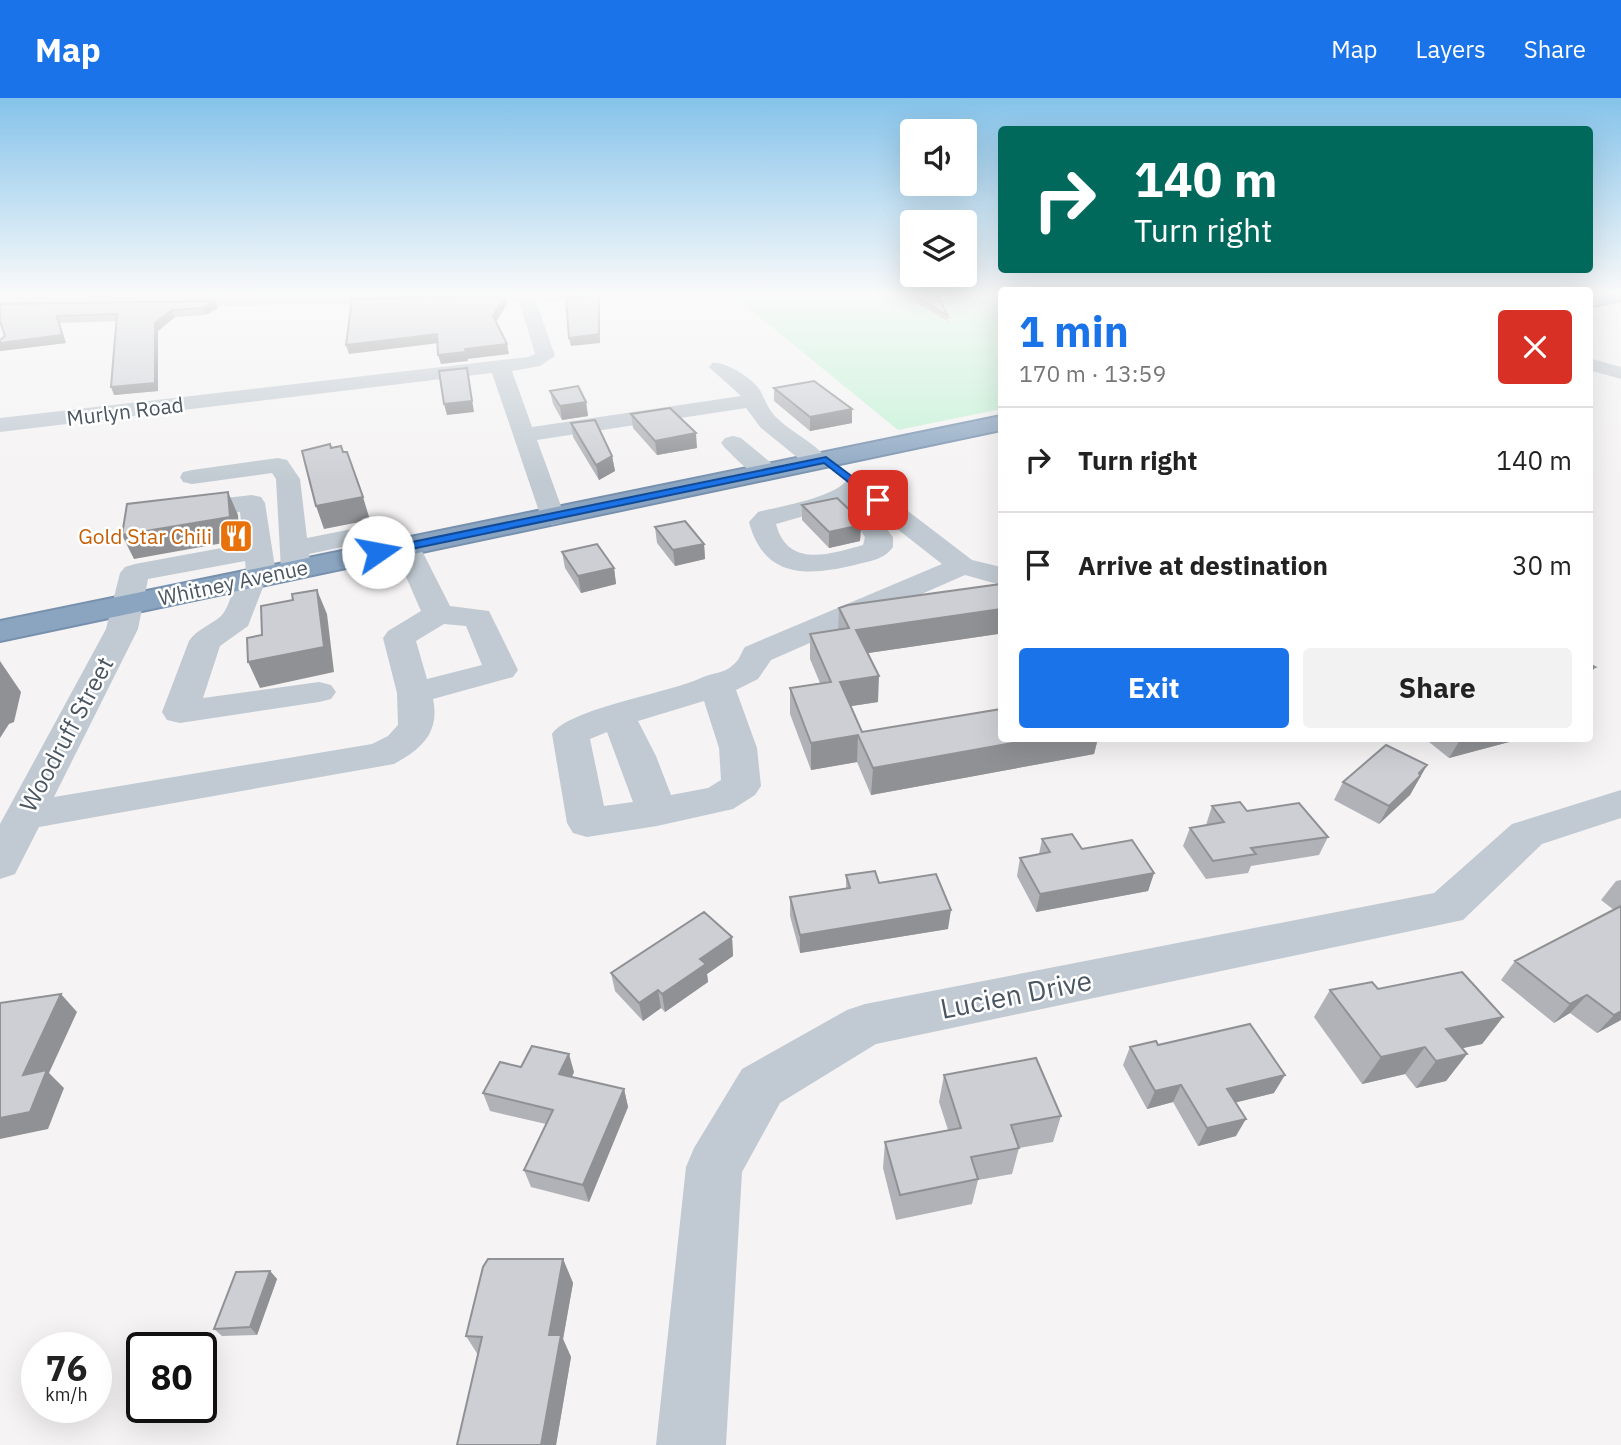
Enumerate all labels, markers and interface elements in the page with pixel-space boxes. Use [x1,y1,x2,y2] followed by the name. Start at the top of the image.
[35,28,101,71] text: Map
[1331,33,1378,65] text: Map
[1416,33,1486,65] text: Layers
[1524,33,1586,65] text: Share
[900,119,977,287] map controls
[900,119,977,196] button: sound
[1134,147,1278,210] text: 140 m
[1019,154,1110,245] icon: right
[1134,209,1272,251] text: Turn right
[900,210,977,287] button: layers
[1019,304,1129,359] text: 1 min
[1498,310,1572,384] button: close
[1019,358,1166,388] text: 170 m · 13:59
[65,390,185,432] street label: Murlyn Road
[1019,441,1057,479] icon: right
[1078,443,1197,477] text: Turn right
[1496,443,1572,477] text: 140 m
[848,470,908,530] pin
[859,481,897,519] icon: arrive
[341,515,415,589] position arrow
[217,517,255,555] restaurant icon: Gold Star Chili
[78,522,212,550] place label: Gold Star Chili
[1019,546,1057,584] icon: arrive
[1078,548,1328,582] text: Arrive at destination
[1512,548,1572,582] text: 30 m
[156,552,310,612] street label: Whitney Avenue
[1019,648,1289,728] button: Exit
[1303,648,1572,728] button: Share
[12,651,120,817] street label: Woodruff Street
[937,961,1095,1027] street label: Lucien Drive
[126,1332,217,1423] speed limit sign: 80
[45,1345,88,1391] text: 76
[45,1383,88,1406] text: km/h

